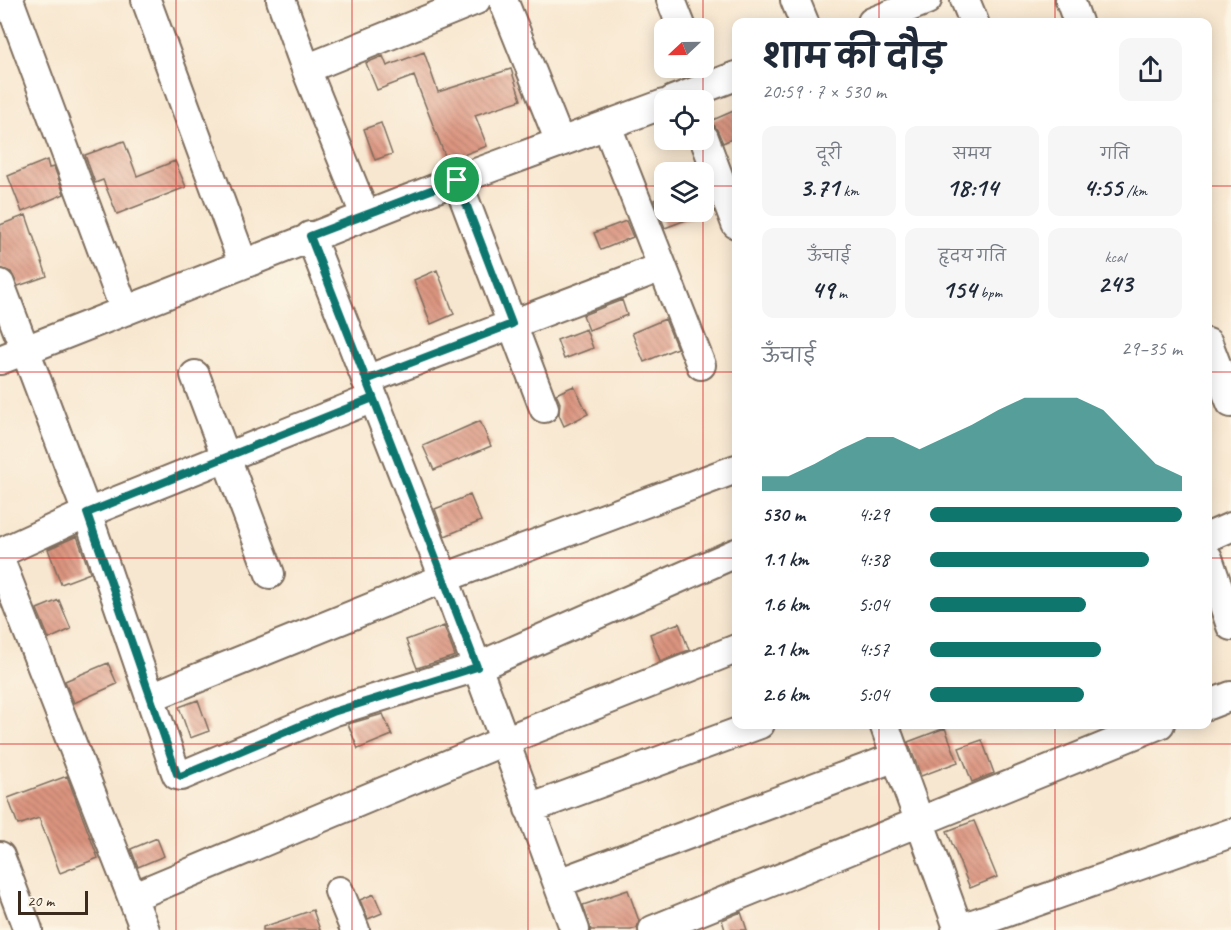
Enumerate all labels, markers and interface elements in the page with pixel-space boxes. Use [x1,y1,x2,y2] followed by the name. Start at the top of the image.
[654,18,714,78] north arrow
[654,18,714,222] map controls
[762,35,945,77] text: शाम की दौड़
[1119,38,1182,101] button: share
[762,79,886,104] text: 20:59 · 7 × 530 m
[654,90,714,150] button: locate
[816,144,842,164] text: दूरी
[953,144,991,164] text: समय
[1100,144,1130,164] text: गति
[431,154,482,205] pin
[654,162,714,222] button: layers
[440,163,473,196] icon: arrive
[799,171,839,204] text: 3.71
[946,171,998,204] text: 18:14
[1083,171,1122,204] text: 4:55
[839,181,859,201] text: km
[1122,181,1147,201] text: /km
[808,246,850,266] text: ऊँचाई
[938,246,1006,266] text: हृदय गति
[1104,247,1126,267] text: kcal
[1097,267,1133,300] text: 243
[811,273,834,306] text: 49
[942,273,976,306] text: 154
[834,283,847,303] text: m
[976,283,1002,303] text: bpm
[1121,336,1182,361] text: 29–35 m
[762,343,816,368] text: ऊँचाई
[762,502,805,527] text: 530 m
[858,502,889,527] text: 4:29
[762,547,809,572] text: 1.1 km
[858,547,889,572] text: 4:38
[762,592,809,617] text: 1.6 km
[858,592,889,617] text: 5:04
[762,637,809,662] text: 2.1 km
[858,637,889,662] text: 4:57
[762,682,809,707] text: 2.6 km
[858,682,889,707] text: 5:04
[18,888,88,916] scale bar
[27,891,54,911] text: 20 m

